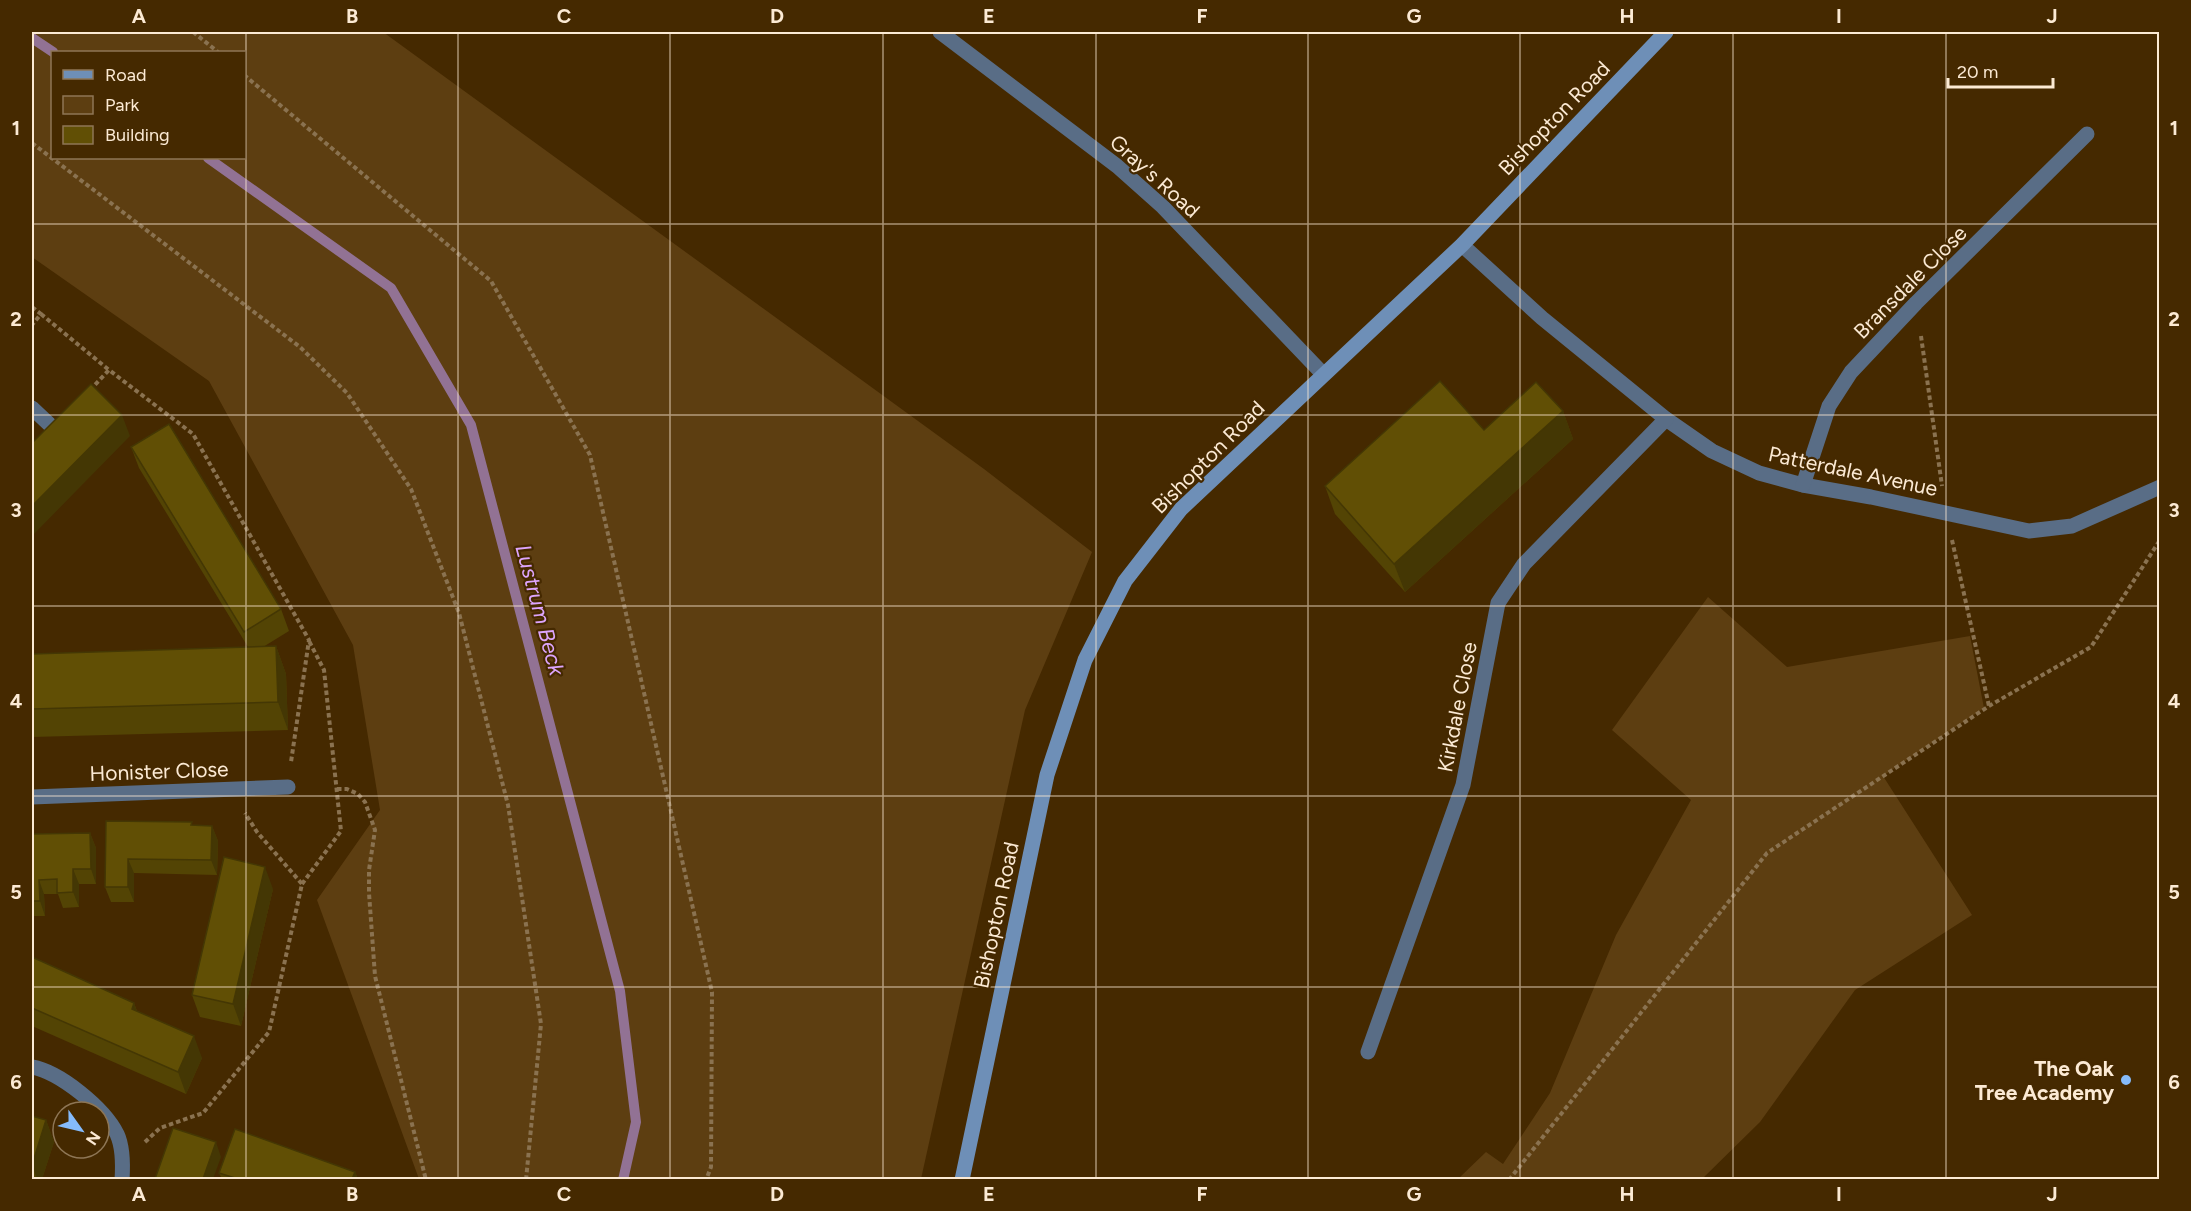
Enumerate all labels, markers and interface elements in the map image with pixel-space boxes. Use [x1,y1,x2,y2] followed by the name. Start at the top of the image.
[132,4,147,28] text: A
[346,4,358,28] text: B
[557,4,571,28] text: C
[770,4,784,28] text: D
[983,4,995,28] text: E
[1196,4,1208,28] text: F
[1407,4,1422,28] text: G
[1620,4,1635,28] text: H
[1836,4,1842,28] text: I
[2046,4,2058,28] text: J
[51,51,246,159] legend
[1948,51,2053,89] scale bar
[1493,56,1615,180] street label: Bishopton Road
[1957,61,1998,83] text: 20 m
[105,64,146,86] text: Road
[105,94,140,116] text: Park
[12,116,20,140] text: 1
[2170,116,2178,140] text: 1
[105,124,170,146] text: Building
[1105,129,1205,223] street label: Gray's Road
[1848,220,1972,344] street label: Bransdale Close
[10,307,22,331] text: 2
[2168,307,2180,331] text: 2
[1146,395,1270,519] street label: Bishopton Road
[1766,441,1940,501] street label: Patterdale Avenue
[10,498,22,522] text: 3
[2168,498,2180,522] text: 3
[510,542,571,680] water label: Lustrum Beck
[1432,640,1482,774] street label: Kirkdale Close
[10,689,23,713] text: 4
[2168,689,2181,713] text: 4
[89,756,229,786] street label: Honister Close
[968,839,1024,991] street label: Bishopton Road
[10,880,22,904] text: 5
[2168,880,2180,904] text: 5
[1975,1056,2115,1105] place label: The Oak Tree Academy
[10,1070,22,1094] text: 6
[2168,1070,2180,1094] text: 6
[2119,1073,2133,1087] marker: The Oak Tree Academy
[51,1100,111,1160] north arrow
[82,1128,104,1149] text: N
[132,1182,147,1206] text: A
[346,1182,358,1206] text: B
[557,1182,571,1206] text: C
[770,1182,784,1206] text: D
[983,1182,995,1206] text: E
[1196,1182,1208,1206] text: F
[1407,1182,1422,1206] text: G
[1620,1182,1635,1206] text: H
[1836,1182,1842,1206] text: I
[2046,1182,2058,1206] text: J

